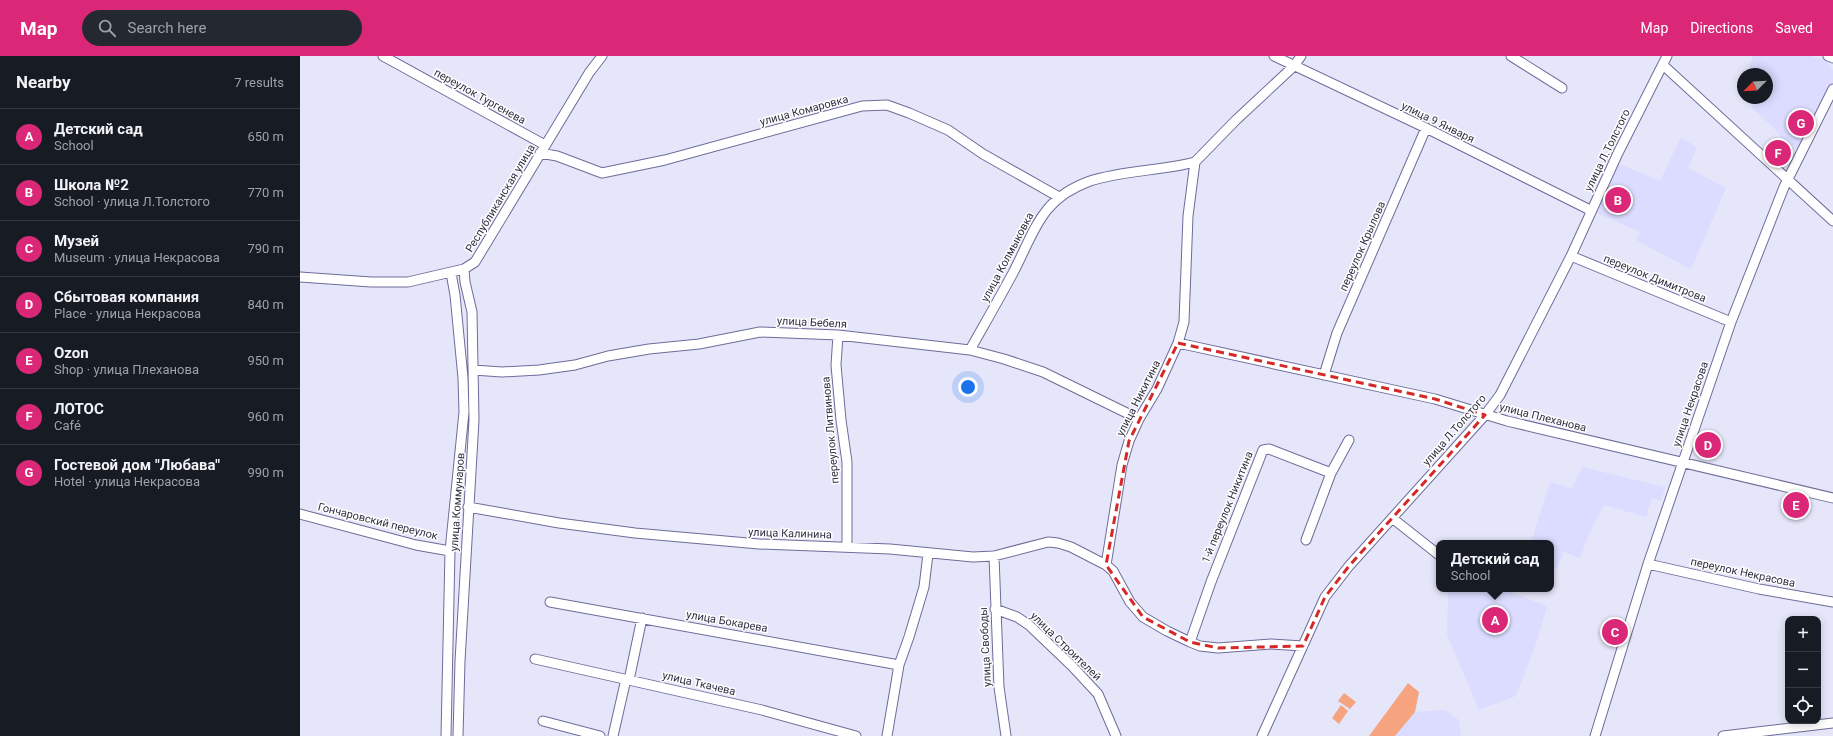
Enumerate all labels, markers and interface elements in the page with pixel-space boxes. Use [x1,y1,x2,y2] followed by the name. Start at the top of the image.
[82,10,362,46] search box
[20,17,58,40] text: Map
[96,17,118,39] icon: search
[128,19,206,37] text: Search here
[1641,20,1668,36] text: Map
[1690,20,1753,36] text: Directions
[1775,20,1813,36] text: Saved
[432,66,528,127] street label: переулок Тургенева
[1737,68,1773,104] north arrow
[16,72,71,92] text: Nearby
[234,75,284,90] text: 7 results
[759,92,850,129] street label: улица Комаровка
[1399,99,1476,146] street label: улица 9 Января
[1582,107,1633,194] street label: улица Л.Толстого
[1788,108,1814,138] pin: G
[54,120,143,138] text: Детский сад
[25,129,33,144] text: A
[247,129,284,144] text: 650 m
[54,138,94,153] text: School
[1765,138,1791,168] pin: F
[463,142,538,255] street label: Республиканская улица
[54,176,129,194] text: Школа №2
[25,185,33,200] text: B
[247,185,284,200] text: 770 m
[1605,185,1631,215] pin: B
[54,194,210,209] text: School · улица Л.Толстого
[1337,199,1388,293] street label: переулок Крылова
[978,210,1037,304] street label: улица Колмыковка
[54,232,99,250] text: Музей
[25,241,33,256] text: C
[247,241,284,256] text: 790 m
[54,250,220,265] text: Museum · улица Некрасова
[1602,252,1708,305] street label: переулок Димитрова
[54,288,199,306] text: Сбытовая компания
[25,297,33,312] text: D
[247,297,284,312] text: 840 m
[54,306,201,321] text: Place · улица Некрасова
[777,314,847,331] street label: улица Бебеля
[54,344,89,362] text: Ozon
[25,353,33,368] text: E
[247,353,284,368] text: 950 m
[1114,358,1163,438] street label: улица Никитина
[1670,360,1711,448] street label: улица Некрасова
[54,362,199,377] text: Shop · улица Плеханова
[819,376,842,484] street label: переулок Литвинова
[958,377,978,397] your location
[1420,392,1489,469] street label: улица Л.Толстого
[54,400,104,418] text: ЛОТОС
[1498,400,1588,435] street label: улица Плеханова
[25,409,33,424] text: F
[247,409,284,424] text: 960 m
[54,418,81,433] text: Café
[1695,430,1721,460] pin: D
[1199,449,1256,565] street label: 1-й переулок Никитина
[448,452,467,552] street label: улица Коммунаров
[54,456,220,474] text: Гостевой дом "Любава"
[25,465,33,480] text: G
[247,465,284,480] text: 990 m
[54,474,200,489] text: Hotel · улица Некрасова
[1783,490,1809,520] pin: E
[317,500,439,543] street label: Гончаровский переулок
[748,526,832,541] street label: улица Калинина
[1436,540,1554,592] popup
[1451,550,1539,568] text: Детский сад
[1689,555,1796,590] street label: переулок Некрасова
[1451,568,1490,583] text: School
[1482,605,1508,635] pin: A
[977,607,994,687] street label: улица Свободы
[685,608,769,635] street label: улица Бокарева
[1028,609,1104,683] street label: улица Строителей
[1785,616,1821,724] map controls
[1785,616,1821,652] button: +
[1602,617,1628,647] pin: C
[1785,652,1821,688] button: −
[661,669,737,698] street label: улица Ткачева
[1785,688,1821,724] button: locate

